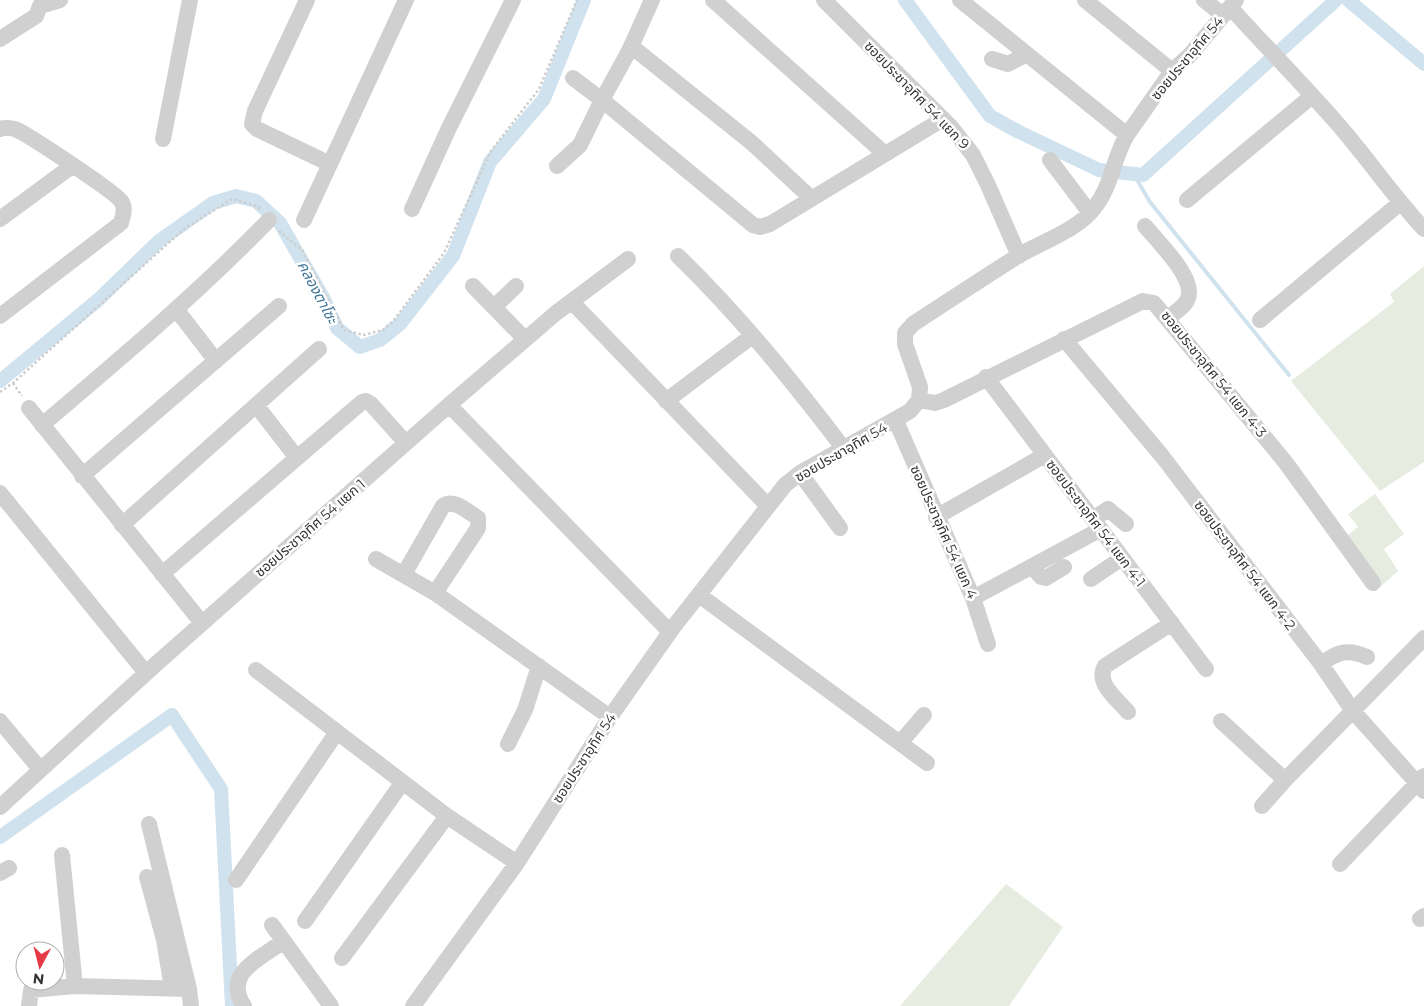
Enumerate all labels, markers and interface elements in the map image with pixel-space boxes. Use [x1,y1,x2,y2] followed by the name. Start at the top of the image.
[1147,12,1228,104] street label: ซอยประชาอุทิศ 54
[861,37,973,153] street label: ซอยประชาอุทิศ 54 แยก 9
[294,258,343,328] water label: คลองตาโซะ
[1157,307,1271,441] street label: ซอยประชาอุทิศ 54 แยก 4-3
[792,418,891,486] street label: ซอยประชาอุทิศ 54
[1042,456,1150,590] street label: ซอยประชาอุทิศ 54 แยก 4-1
[906,462,982,602] street label: ซอยประชาอุทิศ 54 แยก 4
[251,475,369,581] street label: ซอยประชาอุทิศ 54 แยก 1
[1190,497,1300,633] street label: ซอยประชาอุทิศ 54 แยก 4-2
[548,709,620,806] street label: ซอยประชาอุทิศ 54
[15,941,65,991] north arrow
[32,969,45,989] text: N

